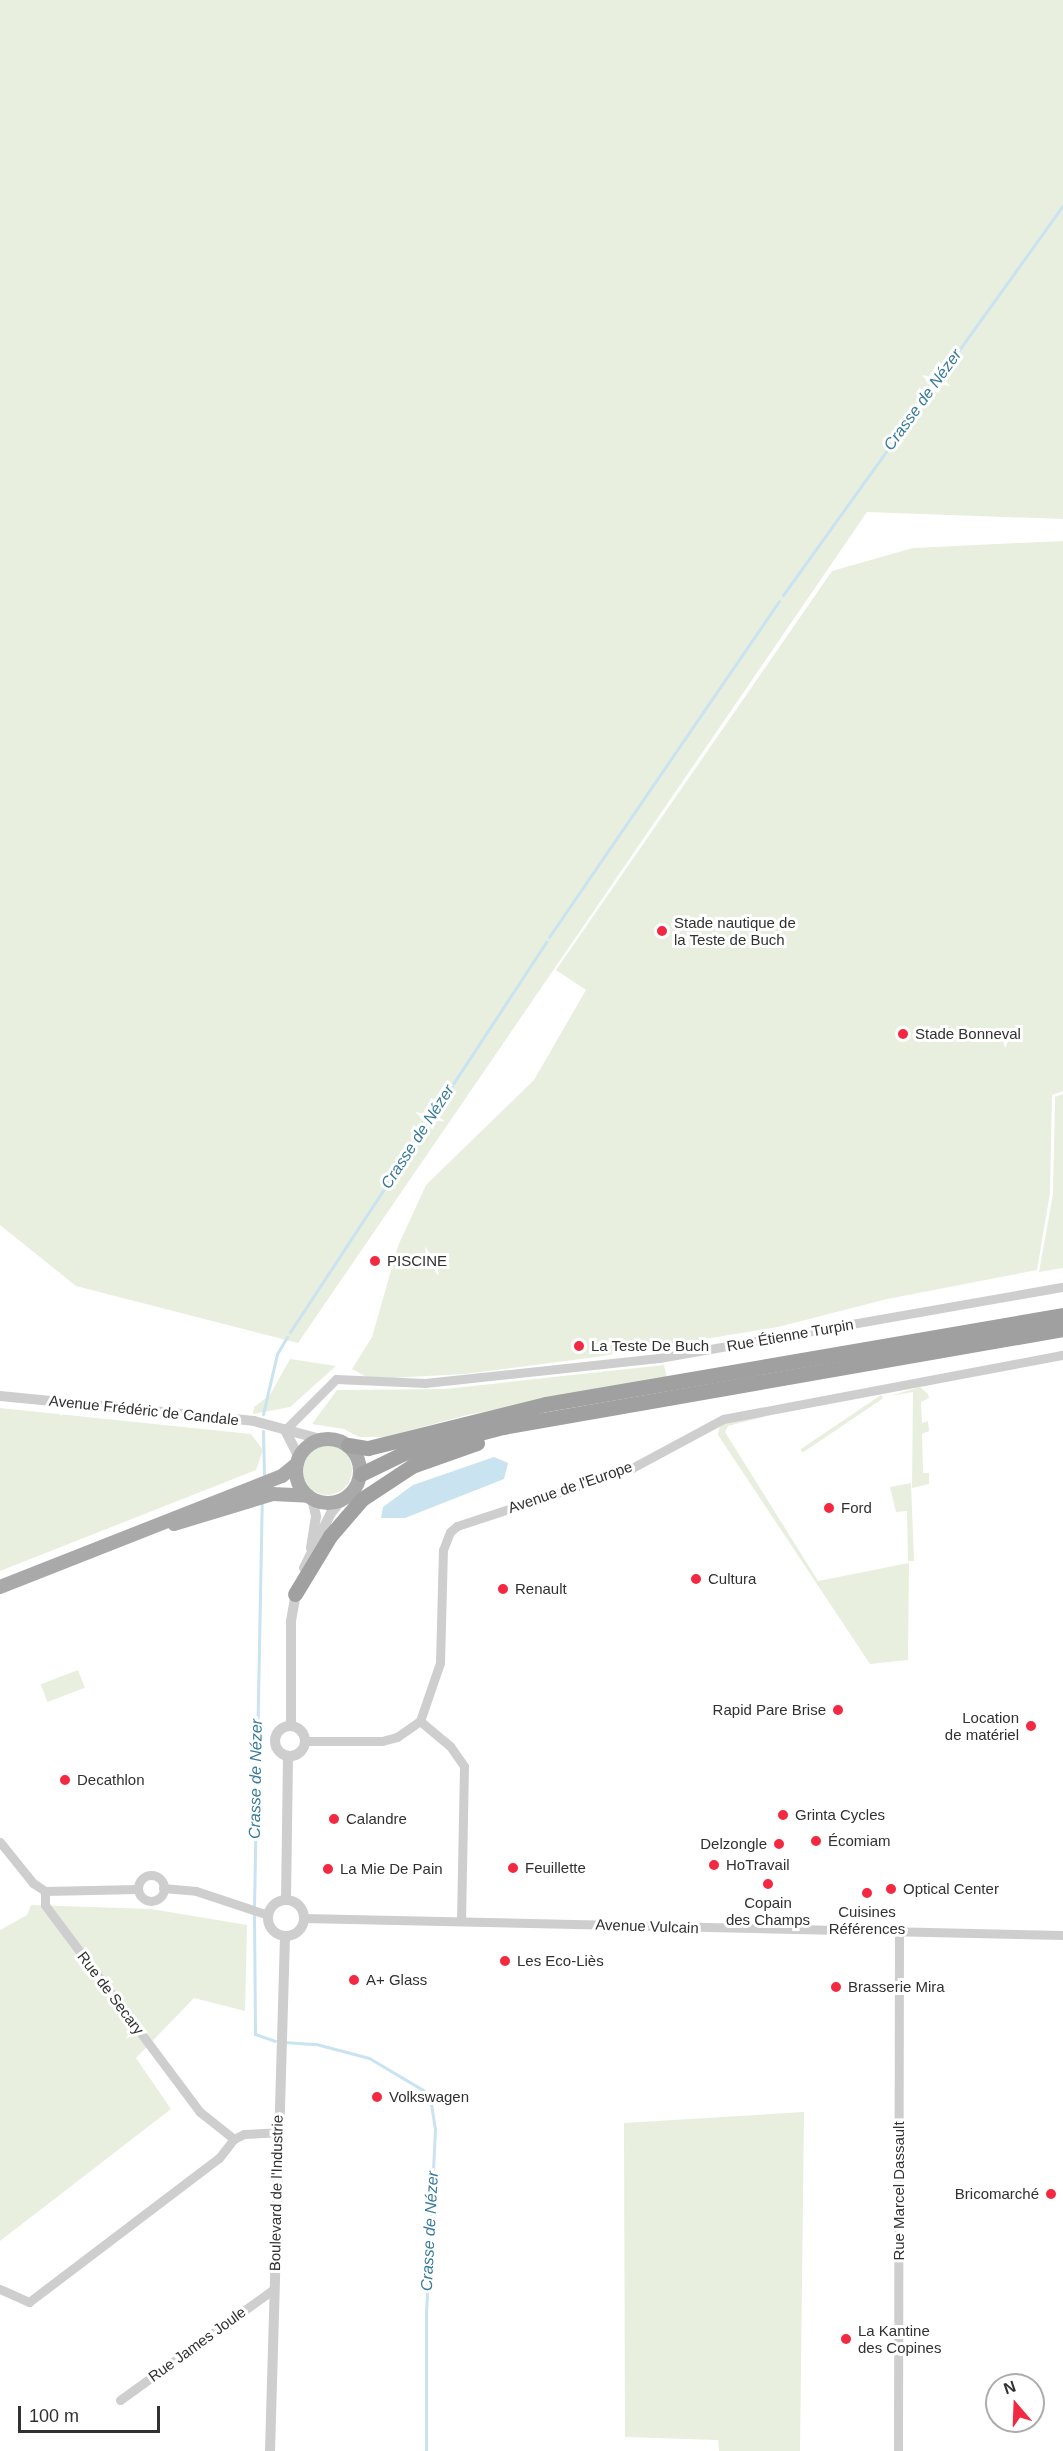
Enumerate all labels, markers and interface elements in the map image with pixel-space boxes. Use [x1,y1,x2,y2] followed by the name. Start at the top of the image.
[880,346,966,454] water label: Crasse de Nézer
[674,913,796,948] place label: Stade nautique de la Teste de Buch
[655,924,669,938] marker: Stade nautique de la Teste de Buch
[915,1025,1021,1043] place label: Stade Bonneval
[896,1027,910,1041] marker: Stade Bonneval
[377,1081,459,1193] water label: Crasse de Nézer
[387,1252,447,1270] place label: PISCINE
[368,1254,382,1268] marker: PISCINE
[725,1315,855,1355] street label: Rue Étienne Turpin
[591,1337,709,1355] place label: La Teste De Buch
[572,1339,586,1353] marker: La Teste De Buch
[48,1391,240,1429] street label: Avenue Frédéric de Candale
[506,1457,634,1517] street label: Avenue de l'Europe
[841,1499,872,1517] place label: Ford
[822,1501,836,1515] marker: Ford
[708,1570,756,1588] place label: Cultura
[689,1572,703,1586] marker: Cultura
[515,1580,567,1598] place label: Renault
[496,1582,510,1596] marker: Renault
[713,1701,826,1719] place label: Rapid Pare Brise
[831,1703,845,1717] marker: Rapid Pare Brise
[945,1708,1019,1743] place label: Location de matériel
[245,1719,267,1839] water label: Crasse de Nézer
[1024,1719,1038,1733] marker: Location de matériel
[77,1771,145,1789] place label: Decathlon
[58,1773,72,1787] marker: Decathlon
[795,1806,885,1824] place label: Grinta Cycles
[776,1808,790,1822] marker: Grinta Cycles
[346,1810,407,1828] place label: Calandre
[327,1812,341,1826] marker: Calandre
[828,1832,891,1850] place label: Écomiam
[809,1834,823,1848] marker: Écomiam
[700,1835,767,1853] place label: Delzongle
[772,1837,786,1851] marker: Delzongle
[726,1856,790,1874] place label: HoTravail
[707,1858,721,1872] marker: HoTravail
[525,1859,586,1877] place label: Feuillette
[340,1860,443,1878] place label: La Mie De Pain
[506,1861,520,1875] marker: Feuillette
[321,1862,335,1876] marker: La Mie De Pain
[761,1877,775,1891] marker: Copain des Champs
[903,1880,999,1898] place label: Optical Center
[884,1882,898,1896] marker: Optical Center
[860,1886,874,1900] marker: Cuisines Références
[726,1893,810,1928] place label: Copain des Champs
[829,1902,905,1937] place label: Cuisines Références
[595,1915,699,1937] street label: Avenue Vulcain
[74,1948,148,2038] street label: Rue de Secary
[517,1952,604,1970] place label: Les Eco-Liès
[498,1954,512,1968] marker: Les Eco-Liès
[366,1971,427,1989] place label: A+ Glass
[347,1973,361,1987] marker: A+ Glass
[848,1978,945,1996] place label: Brasserie Mira
[829,1980,843,1994] marker: Brasserie Mira
[389,2088,469,2106] place label: Volkswagen
[370,2090,384,2104] marker: Volkswagen
[266,2115,286,2271] street label: Boulevard de l'Industrie
[890,2121,908,2261] street label: Rue Marcel Dassault
[417,2171,443,2291] water label: Crasse de Nézer
[955,2185,1039,2203] place label: Bricomarché
[1044,2187,1058,2201] marker: Bricomarché
[145,2303,249,2385] street label: Rue James Joule
[858,2321,941,2356] place label: La Kantine des Copines
[839,2332,853,2346] marker: La Kantine des Copines
[985,2373,1045,2433] north arrow
[1001,2377,1018,2397] text: N
[21,2394,164,2432] scale bar
[29,2406,79,2426] text: 100 m

